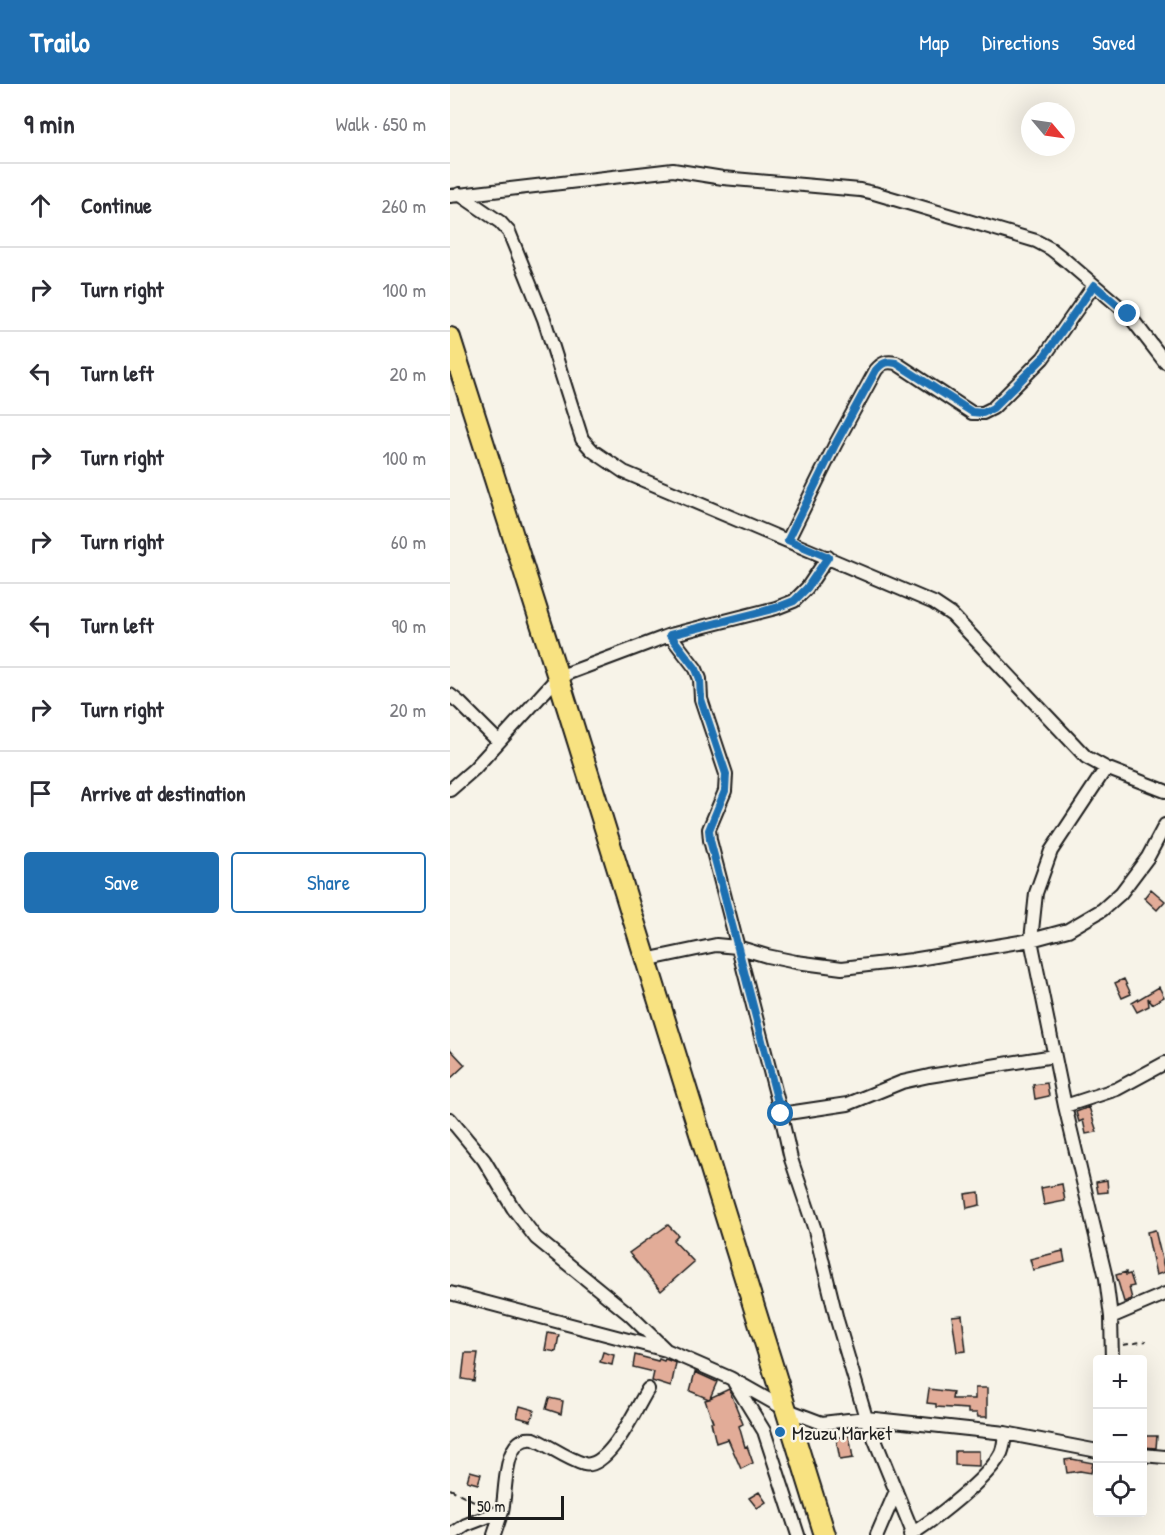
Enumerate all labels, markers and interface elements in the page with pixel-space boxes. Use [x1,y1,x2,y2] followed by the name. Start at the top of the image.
[30,23,90,61] text: Trailo
[919,28,949,57] text: Map
[982,28,1059,57] text: Directions
[1092,28,1135,57] text: Saved
[1021,102,1075,156] north arrow
[24,106,75,141] text: 9 min
[335,110,426,137] text: Walk · 650 m
[24,189,57,222] icon: ahead
[81,190,152,220] text: Continue
[382,192,426,219] text: 260 m
[24,273,57,306] icon: right
[81,274,164,304] text: Turn right
[383,276,426,303] text: 100 m
[1114,300,1140,326] route end
[24,357,57,390] icon: left
[81,358,154,388] text: Turn left
[389,360,426,387] text: 20 m
[24,441,57,474] icon: right
[81,442,164,472] text: Turn right
[383,444,426,471] text: 100 m
[24,525,57,558] icon: right
[81,526,164,556] text: Turn right
[391,528,426,555] text: 60 m
[24,609,57,642] icon: left
[81,610,154,640] text: Turn left
[392,612,426,639] text: 90 m
[24,693,57,726] icon: right
[81,694,164,724] text: Turn right
[389,696,426,723] text: 20 m
[24,777,57,810] icon: arrive
[81,778,246,808] text: Arrive at destination
[24,852,219,913] button: Save
[231,852,426,913] button: Share
[767,1100,793,1126] route start
[1093,1355,1147,1517] map controls
[1093,1355,1147,1409] button: +
[1093,1409,1147,1463] button: −
[792,1419,893,1446] place label: Mzuzu Market
[773,1425,787,1439] marker: Mzuzu Market
[1093,1463,1147,1517] button: locate
[468,1493,564,1520] scale bar
[477,1495,506,1517] text: 50 m

